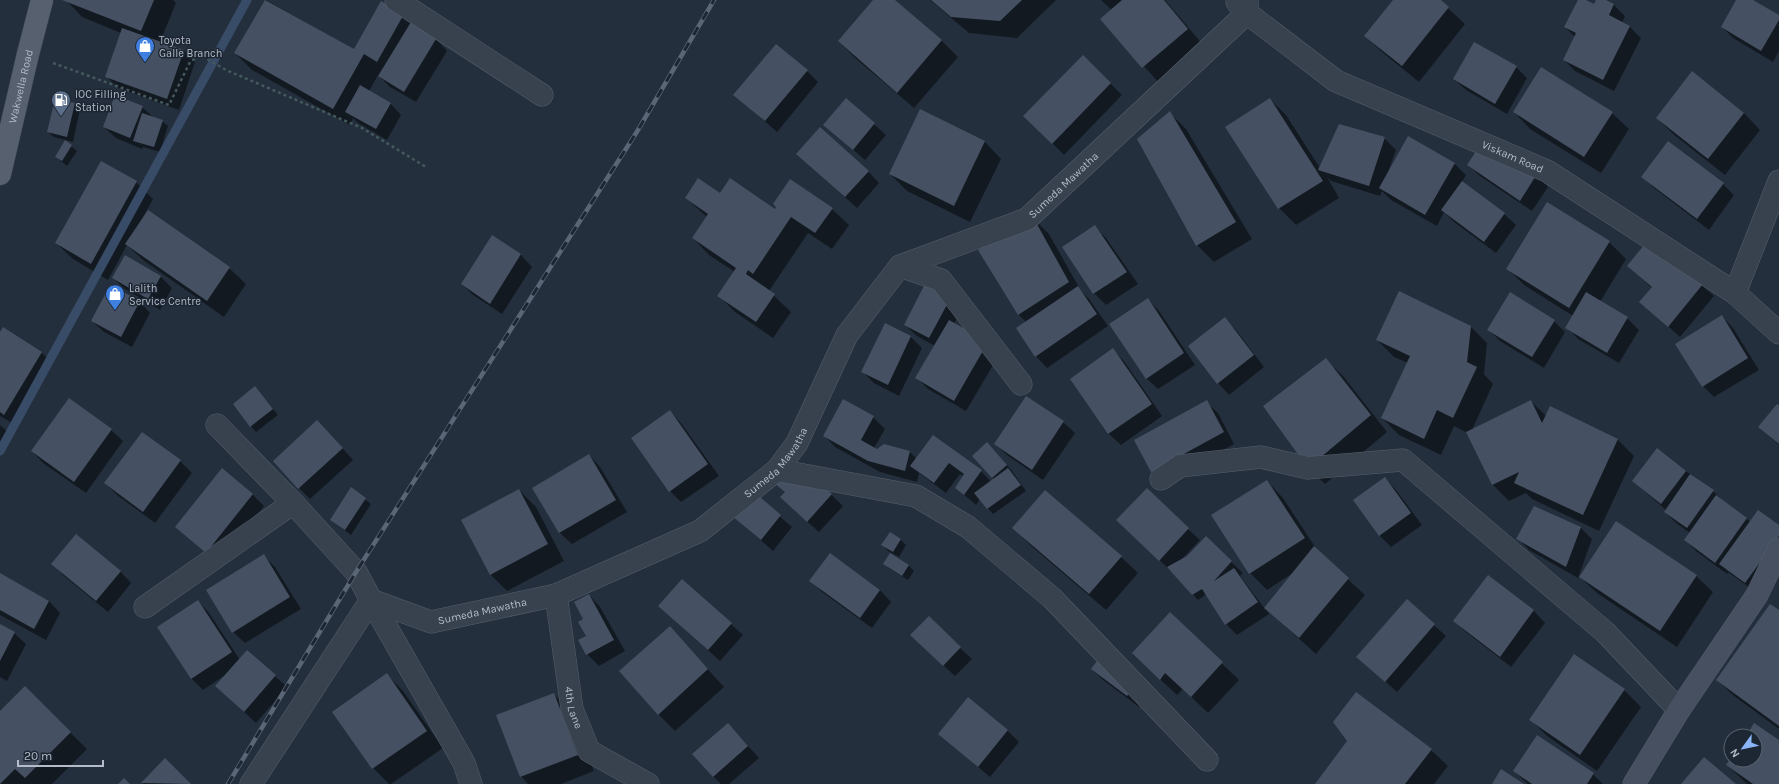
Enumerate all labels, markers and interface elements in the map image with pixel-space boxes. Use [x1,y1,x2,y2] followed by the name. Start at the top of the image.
[159,34,222,60] place label: Toyota Galle Branch
[134,35,156,63] shop icon: Toyota Galle Branch
[6,48,36,125] street label: Wakwella Road
[75,88,127,114] place label: IOC Filling Station
[50,89,72,117] fuel station icon: IOC Filling Station
[1480,138,1545,176] street label: Viskam Road
[1026,150,1101,221] street label: Sumeda Mawatha
[129,282,201,308] place label: Lalith Service Centre
[104,283,126,311] shop icon: Lalith Service Centre
[741,425,810,501] street label: Sumeda Mawatha
[437,595,528,627] street label: Sumeda Mawatha
[562,686,585,731] street label: 4th Lane
[1723,728,1763,768] north arrow
[18,742,103,768] scale bar
[1727,746,1743,760] text: N
[24,749,52,763] text: 20 m

